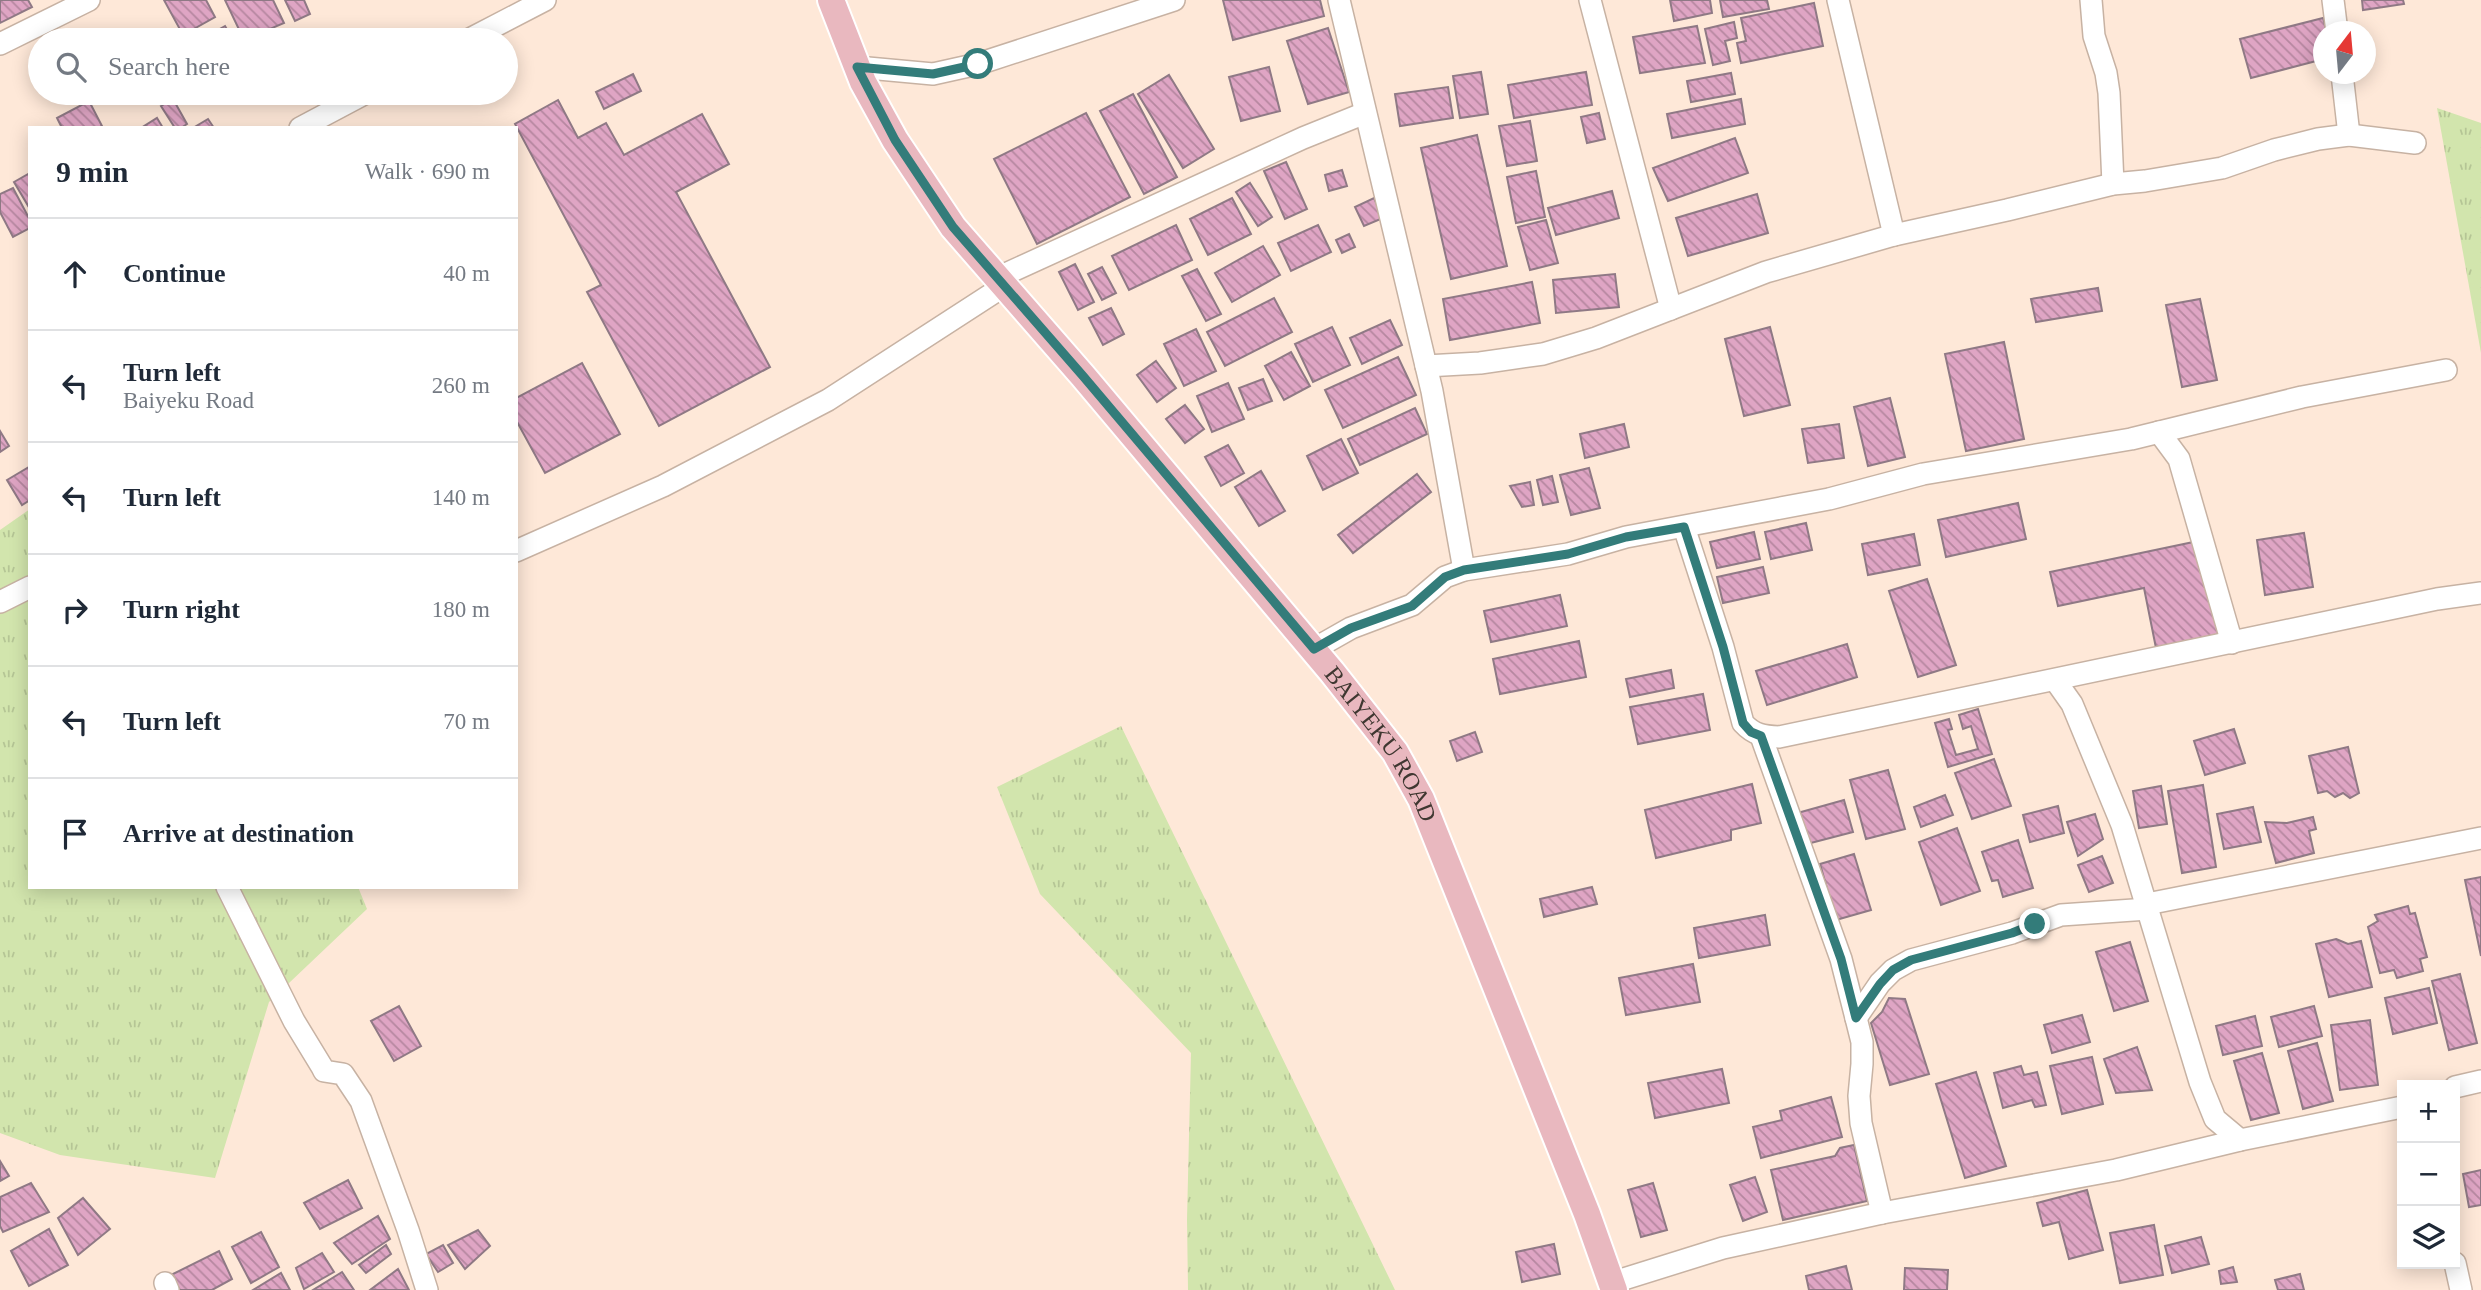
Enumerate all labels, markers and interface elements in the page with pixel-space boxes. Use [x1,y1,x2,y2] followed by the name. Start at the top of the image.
[2313,21,2376,84] north arrow
[28,28,518,105] search box
[52,48,90,86] icon: search
[962,48,993,79] route start
[108,52,230,81] text: Search here
[56,155,129,188] text: 9 min
[365,159,490,184] text: Walk · 690 m
[56,255,94,293] icon: ahead
[123,259,226,288] text: Continue
[443,261,490,286] text: 40 m
[123,358,221,387] text: Turn left
[56,367,94,405] icon: left
[432,373,490,398] text: 260 m
[123,388,254,413] text: Baiyeku Road
[56,479,94,517] icon: left
[123,483,221,512] text: Turn left
[432,485,490,510] text: 140 m
[56,591,94,629] icon: right
[123,595,240,624] text: Turn right
[432,597,490,622] text: 180 m
[1320,661,1442,825] street label: BAIYEKU ROAD
[56,703,94,741] icon: left
[123,707,221,736] text: Turn left
[443,709,490,734] text: 70 m
[56,815,94,853] icon: arrive
[123,819,354,848] text: Arrive at destination
[2019,908,2050,939] route end
[2397,1080,2460,1269] map controls
[2397,1080,2460,1143] button: +
[2397,1143,2460,1206] button: −
[2397,1206,2460,1269] button: layers

